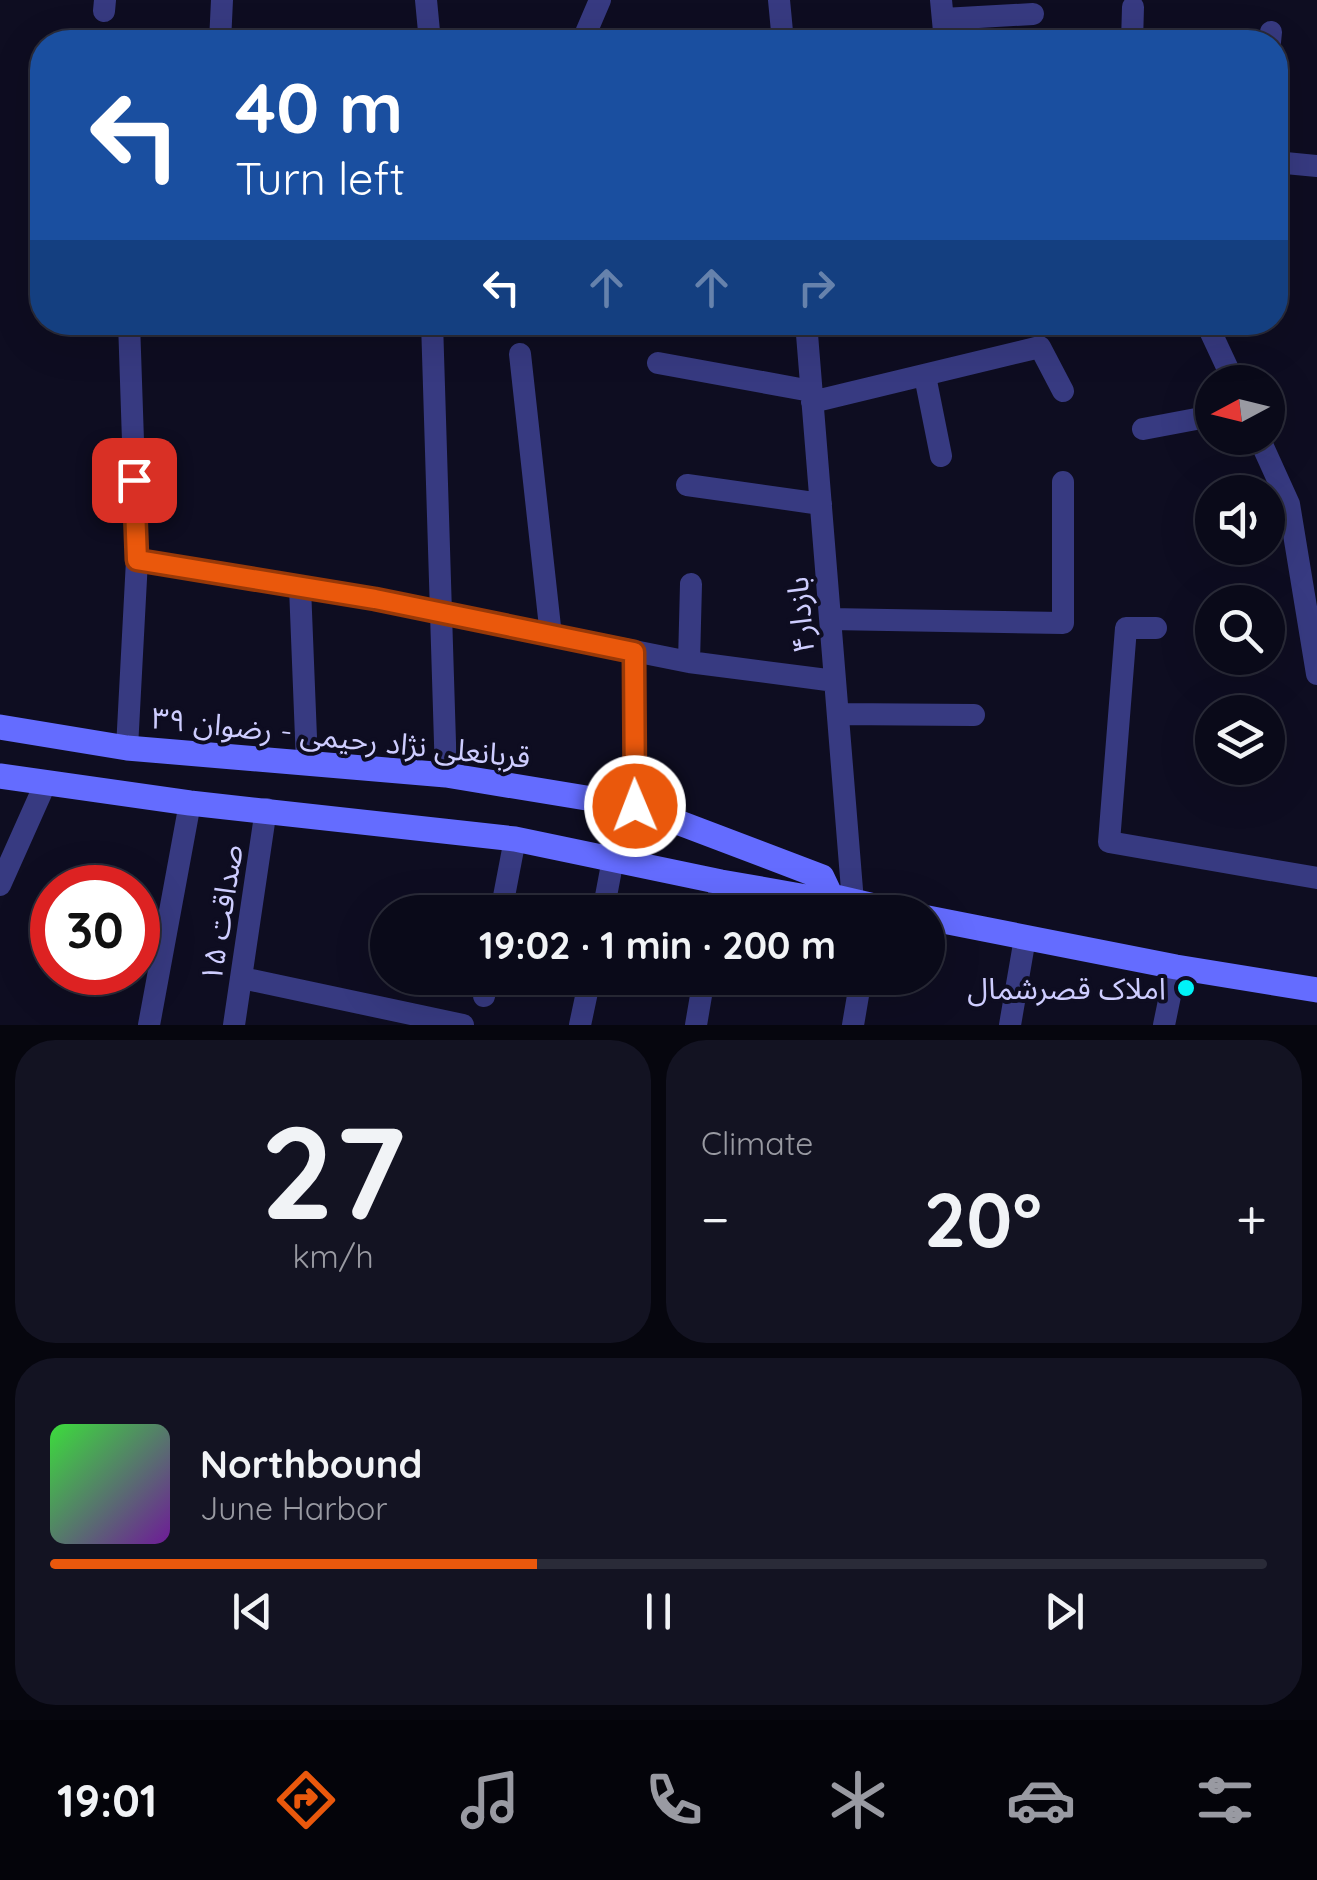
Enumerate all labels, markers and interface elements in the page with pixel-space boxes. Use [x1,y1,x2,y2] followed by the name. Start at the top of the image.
[235,63,403,151] text: 40 m
[70,70,200,200] icon: left
[235,150,405,206] text: Turn left
[474,260,529,315] icon: left
[579,260,634,315] icon: ahead
[684,260,739,315] icon: ahead
[789,260,844,315] icon: right
[1195,365,1285,455] north arrow
[1195,365,1285,785] map controls
[92,438,177,523] pin
[107,453,162,508] icon: arrive
[1195,475,1285,565] button: sound
[778,575,822,655] street label: بازدار۴
[1195,585,1285,675] button: search
[1195,695,1285,785] button: layers
[150,698,532,776] street label: قربانعلی نژاد رحیمی - رضوان ۳۹
[583,754,687,858] position arrow
[191,841,251,985] street label: صداقت ۱۵
[30,865,160,995] speed limit sign: 30
[479,921,836,969] text: 19:02 · 1 min · 200 m
[967,969,1166,1007] place label: املاک قصرشمال
[1175,977,1197,999] marker: املاک قصرشمال
[260,1089,406,1252] text: 27
[701,1123,813,1163] text: Climate
[924,1172,1042,1266] text: 20°
[701,1184,730,1253] text: −
[1236,1184,1267,1253] text: +
[292,1236,374,1276] text: km/h
[200,1440,422,1488] text: Northbound
[200,1488,388,1528] text: June Harbor
[225,1584,280,1639] icon: previous
[631,1584,686,1639] icon: pause
[1037,1584,1092,1639] icon: next
[271,1765,341,1835] icon: directions
[455,1765,525,1835] icon: music
[639,1765,709,1835] icon: phone
[823,1765,893,1835] icon: climate
[1006,1765,1076,1835] icon: car
[1190,1765,1260,1835] icon: filters
[57,1772,157,1828] text: 19:01

